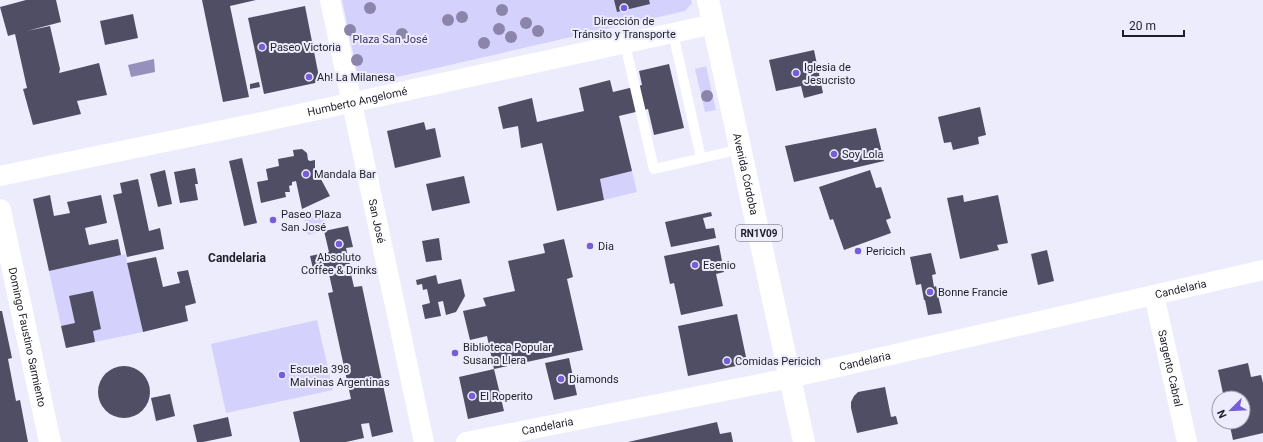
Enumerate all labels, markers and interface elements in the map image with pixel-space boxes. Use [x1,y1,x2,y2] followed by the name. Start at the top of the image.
[619,3,629,13] marker: Dirección de Tránsito y Transporte
[1123,12,1184,38] scale bar
[572,15,676,41] place label: Dirección de Tránsito y Transporte
[1129,19,1156,33] text: 20 m
[353,33,428,46] park label: Plaza San José
[270,41,341,54] place label: Paseo Victoria
[257,42,267,52] marker: Paseo Victoria
[804,61,855,87] place label: Iglesia de Jesucristo
[791,68,801,78] marker: Iglesia de Jesucristo
[317,71,395,84] place label: Ah! La Milanesa
[304,72,314,82] marker: Ah! La Milanesa
[306,85,409,119] street label: Humberto Angelomé
[730,132,761,216] street label: Avenida Córdoba
[842,148,884,161] place label: Soy Lola
[829,149,839,159] marker: Soy Lola
[314,168,376,181] place label: Mandala Bar
[301,169,311,179] marker: Mandala Bar
[365,198,388,245] street label: San José
[281,208,341,234] place label: Paseo Plaza San José
[268,215,278,225] marker: Paseo Plaza San José
[736,225,782,241] road number: RN1V09
[334,239,344,249] marker: Absoluto Coffee & Drinks
[598,240,614,253] place label: Dia
[585,241,595,251] marker: Dia
[866,245,905,258] place label: Pericich
[853,246,863,256] marker: Pericich
[208,251,266,265] district label: Candelaria
[301,251,377,277] place label: Absoluto Coffee & Drinks
[703,259,736,272] place label: Esenio
[690,260,700,270] marker: Esenio
[6,266,48,408] street label: Domingo Faustino Sarmiento
[1154,277,1208,301] street label: Candelaria
[938,286,1008,299] place label: Bonne Francie
[925,287,935,297] marker: Bonne Francie
[1155,329,1185,408] street label: Sargento Cabral
[463,341,552,367] place label: Biblioteca Popular Susana Llera
[450,348,460,358] marker: Biblioteca Popular Susana Llera
[838,349,892,374] street label: Candelaria
[735,355,821,368] place label: Comidas Pericich
[722,356,732,366] marker: Comidas Pericich
[290,363,390,389] place label: Escuela 398 Malvinas Argentinas
[277,370,287,380] marker: Escuela 398 Malvinas Argentinas
[569,373,619,386] place label: Diamonds
[556,374,566,384] marker: Diamonds
[480,390,533,403] place label: El Roperito
[1211,390,1251,430] north arrow
[467,391,477,401] marker: El Roperito
[1215,407,1230,420] text: N
[521,415,574,438] street label: Candelaria

